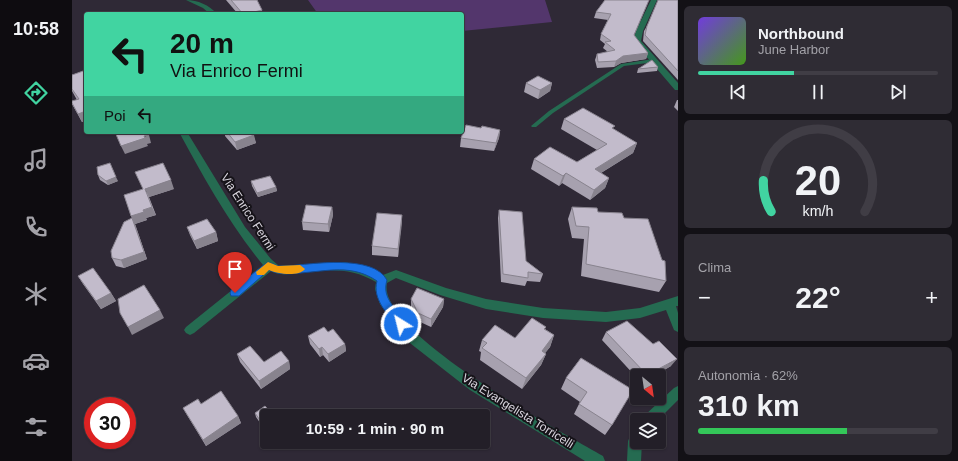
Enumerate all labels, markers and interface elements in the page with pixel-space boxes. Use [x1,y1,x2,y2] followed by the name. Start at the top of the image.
[13,19,59,39] text: 10:58
[758,25,844,42] text: Northbound
[104,28,156,80] icon: left
[170,28,234,59] text: 20 m
[758,42,830,57] text: June Harbor
[170,61,303,81] text: Via Enrico Fermi
[22,79,50,107] icon: directions
[727,81,749,103] icon: previous
[807,81,829,103] icon: pause
[887,81,909,103] icon: next
[134,104,156,126] icon: left
[104,107,126,124] text: Poi
[22,146,50,174] icon: music
[795,156,841,203] text: 20
[218,171,278,253] street label: Via Enrico Fermi
[803,202,834,218] text: km/h
[22,213,50,241] icon: phone
[218,252,252,293] pin
[224,258,246,280] icon: arrive
[698,260,731,275] text: Clima
[22,280,50,308] icon: climate
[795,281,841,314] text: 22°
[698,285,711,310] text: −
[925,285,938,310] text: +
[380,303,422,345] position arrow
[22,347,50,375] icon: car
[698,368,798,383] text: Autonomia · 62%
[630,369,666,405] north arrow
[630,369,666,449] map controls
[459,371,577,451] street label: Via Evangelista Torricelli
[698,389,800,422] text: 310 km
[84,397,136,449] speed limit sign: 30
[22,413,50,441] icon: filters
[630,413,666,449] button: layers
[306,420,444,437] text: 10:59 · 1 min · 90 m

